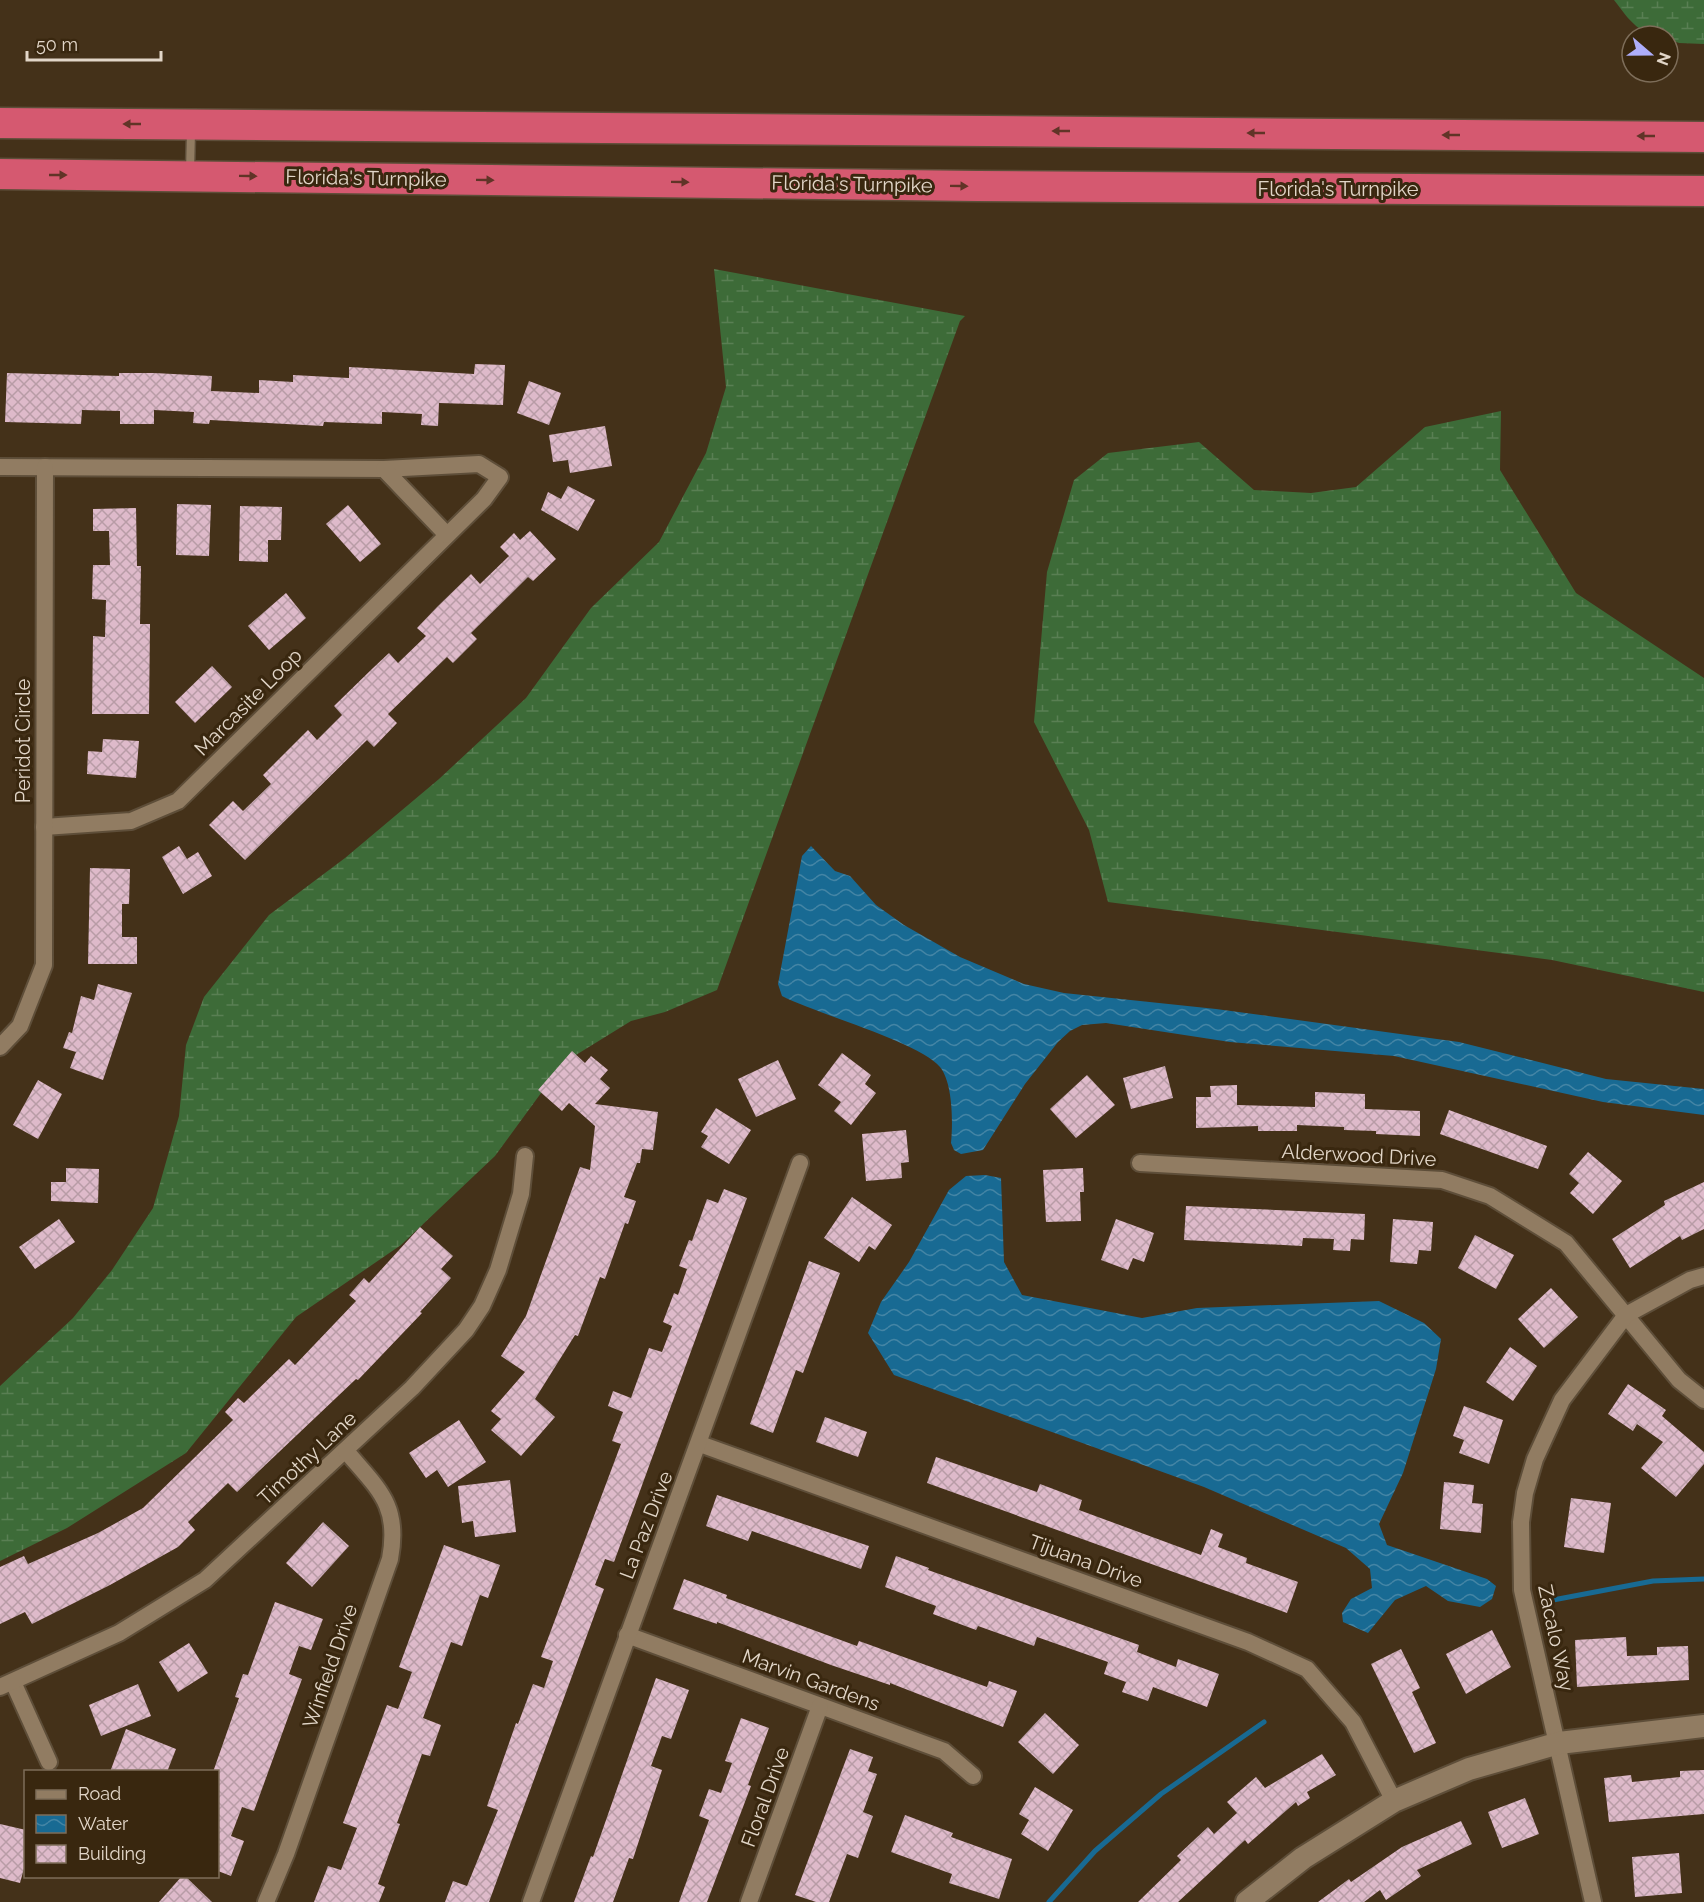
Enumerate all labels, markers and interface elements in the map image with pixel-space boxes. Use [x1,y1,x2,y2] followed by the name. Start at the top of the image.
[27,24,160,62] scale bar
[1620,24,1680,84] north arrow
[36,34,78,55] text: 50 m
[1653,50,1675,68] text: N
[123,119,142,129] one-way arrow
[1051,127,1070,136] one-way arrow
[1246,128,1265,138] one-way arrow
[1441,130,1460,139] one-way arrow
[1636,131,1655,141] one-way arrow
[285,165,447,191] street label: Florida's Turnpike
[49,170,68,180] one-way arrow
[771,171,933,197] street label: Florida's Turnpike
[239,172,258,181] one-way arrow
[476,175,495,184] one-way arrow
[671,177,690,187] one-way arrow
[1257,177,1419,201] street label: Florida's Turnpike
[950,181,969,191] one-way arrow
[189,643,307,761] street label: Marcasite Loop
[11,679,35,803] street label: Peridot Circle
[1281,1139,1437,1171] street label: Alderwood Drive
[253,1406,362,1510] street label: Timothy Lane
[614,1467,678,1582] street label: La Paz Drive
[1026,1529,1146,1593] street label: Tijuana Drive
[1533,1582,1579,1694] street label: Zacalo Way
[298,1601,362,1731] street label: Winfield Drive
[739,1644,883,1716] street label: Marvin Gardens
[736,1743,794,1850] street label: Floral Drive
[24,1770,219,1878] legend
[78,1783,121,1804] text: Road
[78,1813,129,1834] text: Water
[78,1843,146,1864] text: Building

